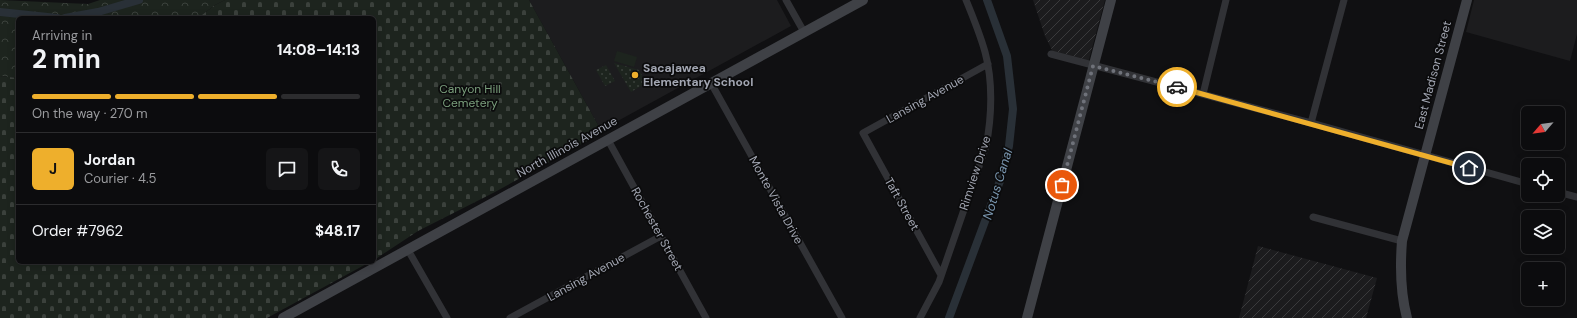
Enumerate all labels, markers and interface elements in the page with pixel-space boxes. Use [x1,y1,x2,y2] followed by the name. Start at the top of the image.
[1411,19,1455,131] street label: East Madison Street
[32,27,92,44] text: Arriving in
[277,40,360,60] text: 14:08–14:13
[32,42,101,76] text: 2 min
[643,60,753,90] place label: Sacajawea Elementary School
[1157,67,1197,107] courier
[630,70,640,80] marker: Sacajawea Elementary School
[883,71,967,127] street label: Lansing Avenue
[1166,76,1188,98] icon: car
[439,81,501,111] park label: Canyon Hill Cemetery
[32,105,148,122] text: On the way · 270 m
[1521,106,1565,150] north arrow
[1521,106,1565,306] map controls
[514,113,620,181] street label: North Illinois Avenue
[955,134,995,212] street label: Rimview Drive
[979,146,1017,222] water label: Notus Canal
[266,148,308,190] button: chat
[318,148,360,190] button: phone
[84,150,135,170] text: Jordan
[1452,151,1486,185] pin
[745,153,807,247] street label: Monte Vista Drive
[1458,157,1480,179] icon: home
[1521,158,1565,202] button: locate
[49,159,57,179] text: J
[1045,168,1079,202] pin
[84,170,157,187] text: Courier · 4.5
[1051,174,1073,196] icon: bag
[881,175,923,234] street label: Taft Street
[627,184,687,274] street label: Rochester Street
[1521,210,1565,254] button: layers
[32,221,123,241] text: Order #7962
[315,221,360,241] text: $48.17
[544,249,628,305] street label: Lansing Avenue
[1521,262,1565,306] button: +

